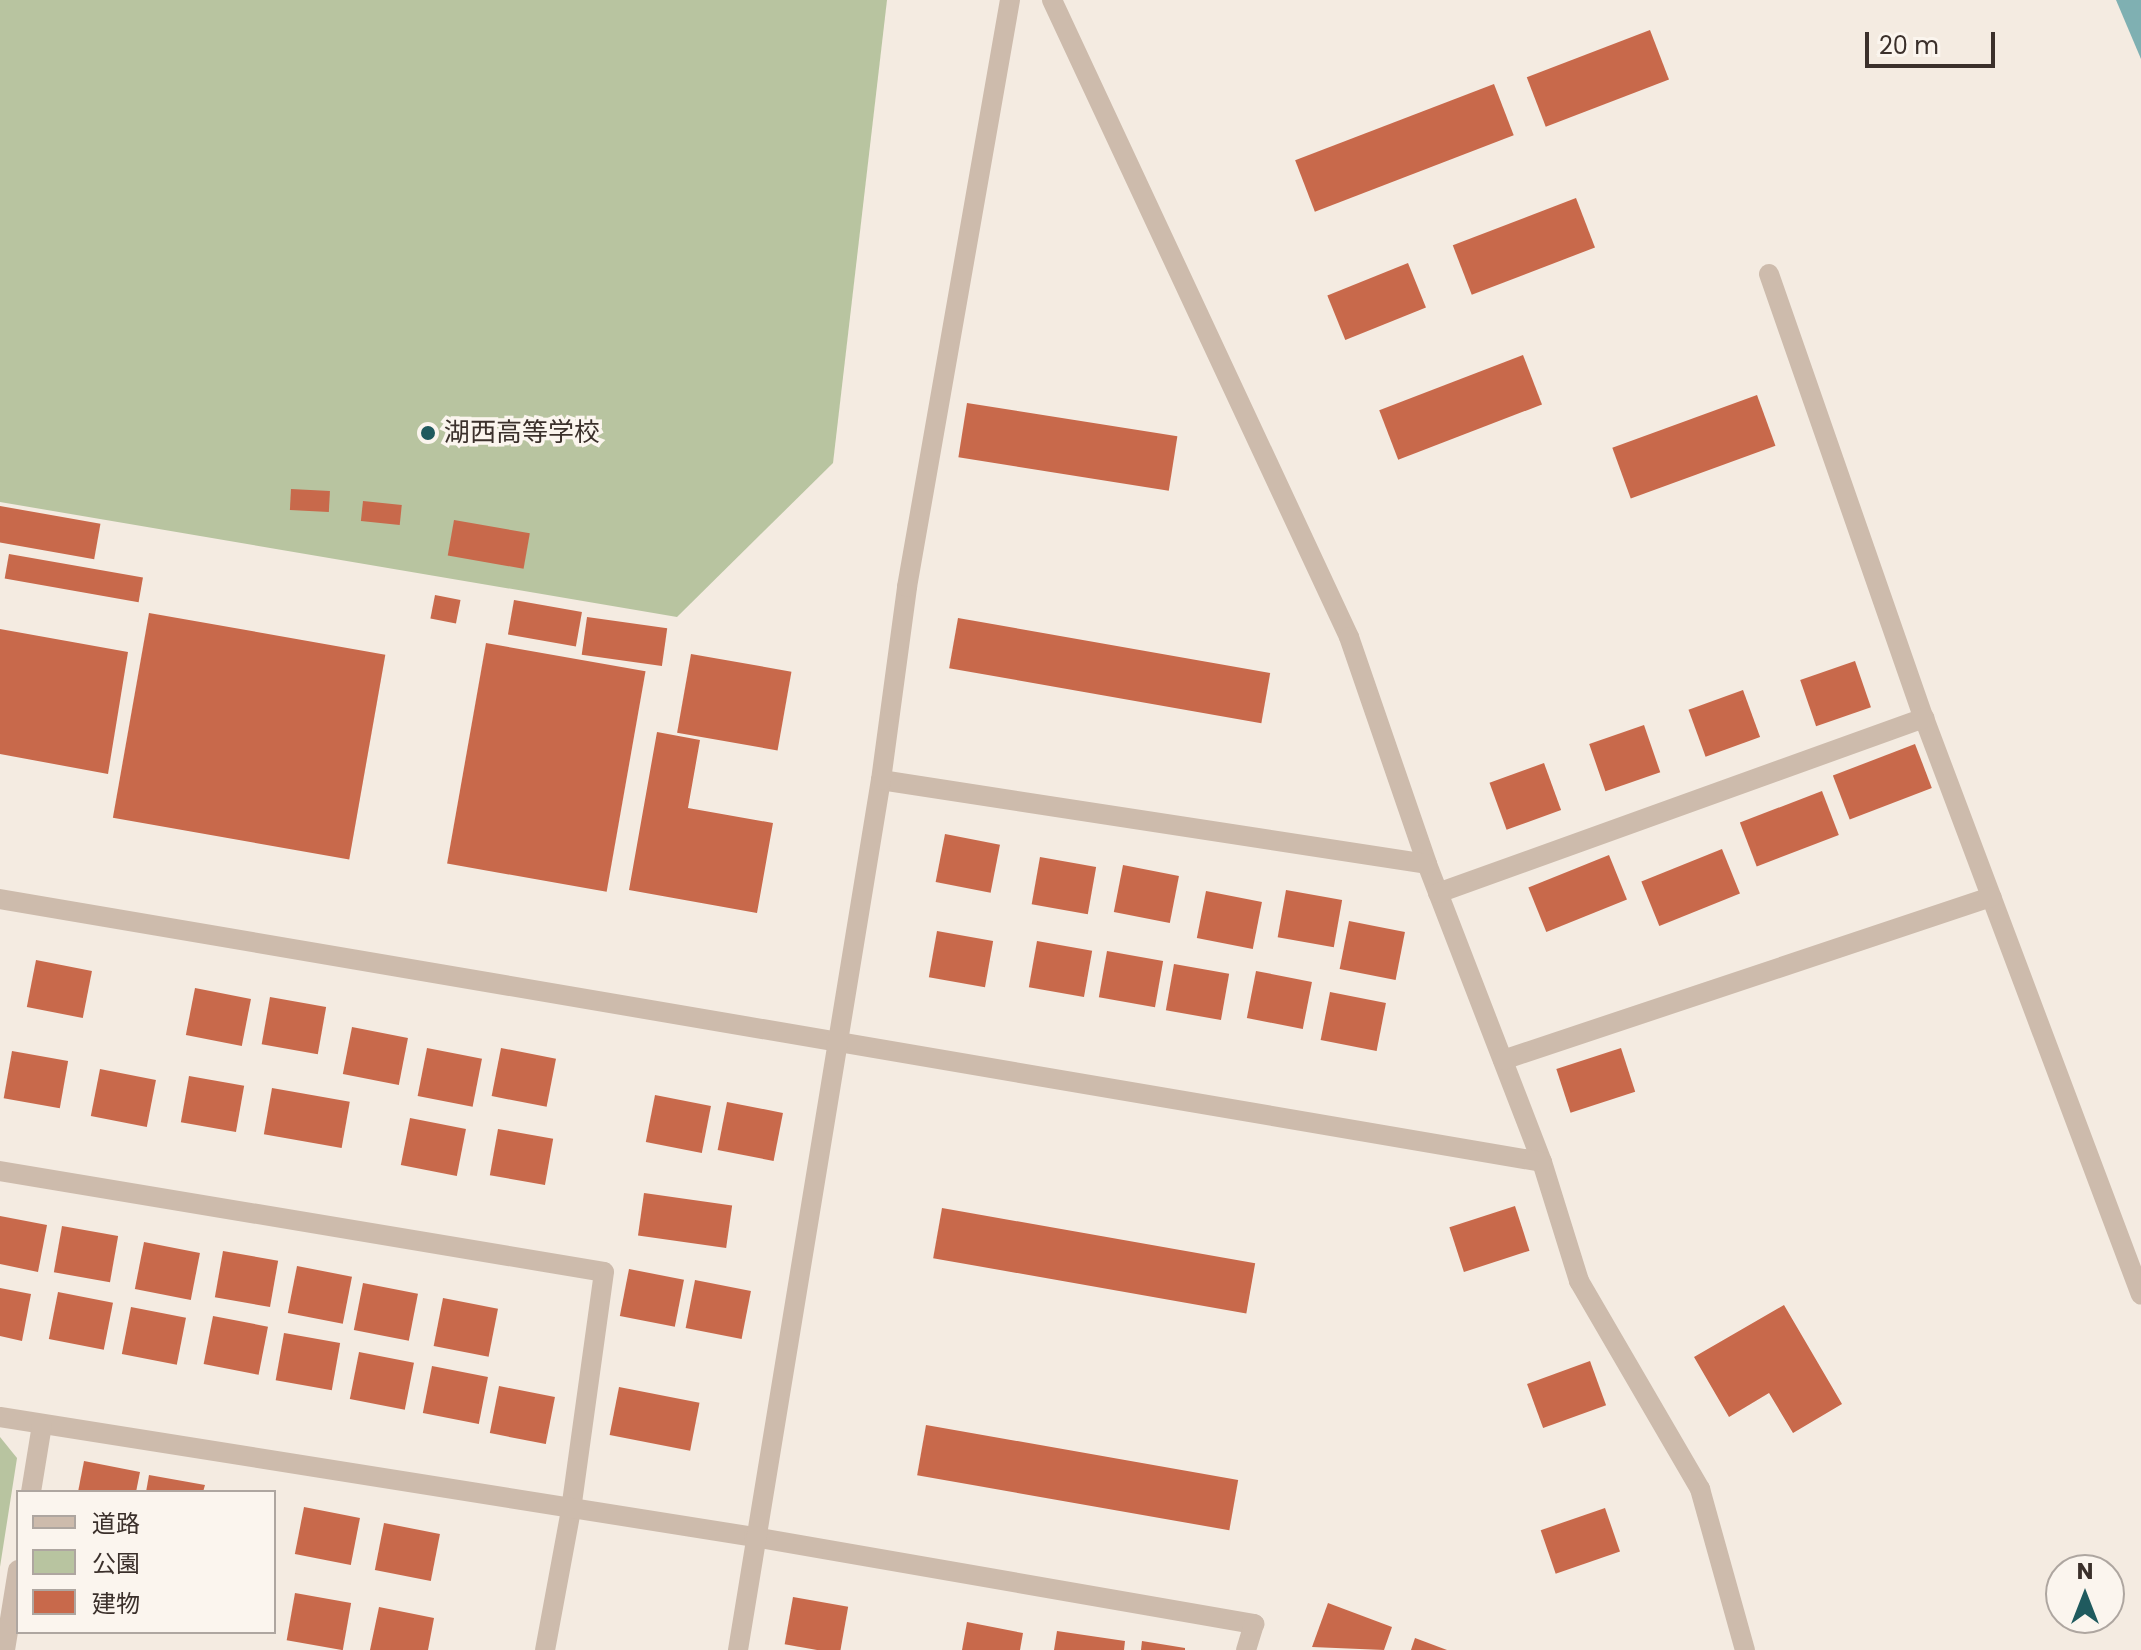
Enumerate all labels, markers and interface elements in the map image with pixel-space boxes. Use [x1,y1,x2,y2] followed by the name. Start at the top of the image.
[1869,16,1999,66] scale bar
[1879,29,1939,62] text: 20 m
[444,417,600,449] place label: 湖西高等学校
[419,424,437,442] marker: 湖西高等学校
[16,1490,276,1634] legend
[92,1507,140,1540] text: 道路
[92,1547,140,1580] text: 公園
[2045,1554,2125,1634] north arrow
[2077,1556,2093,1587] text: N
[92,1587,140,1620] text: 建物

